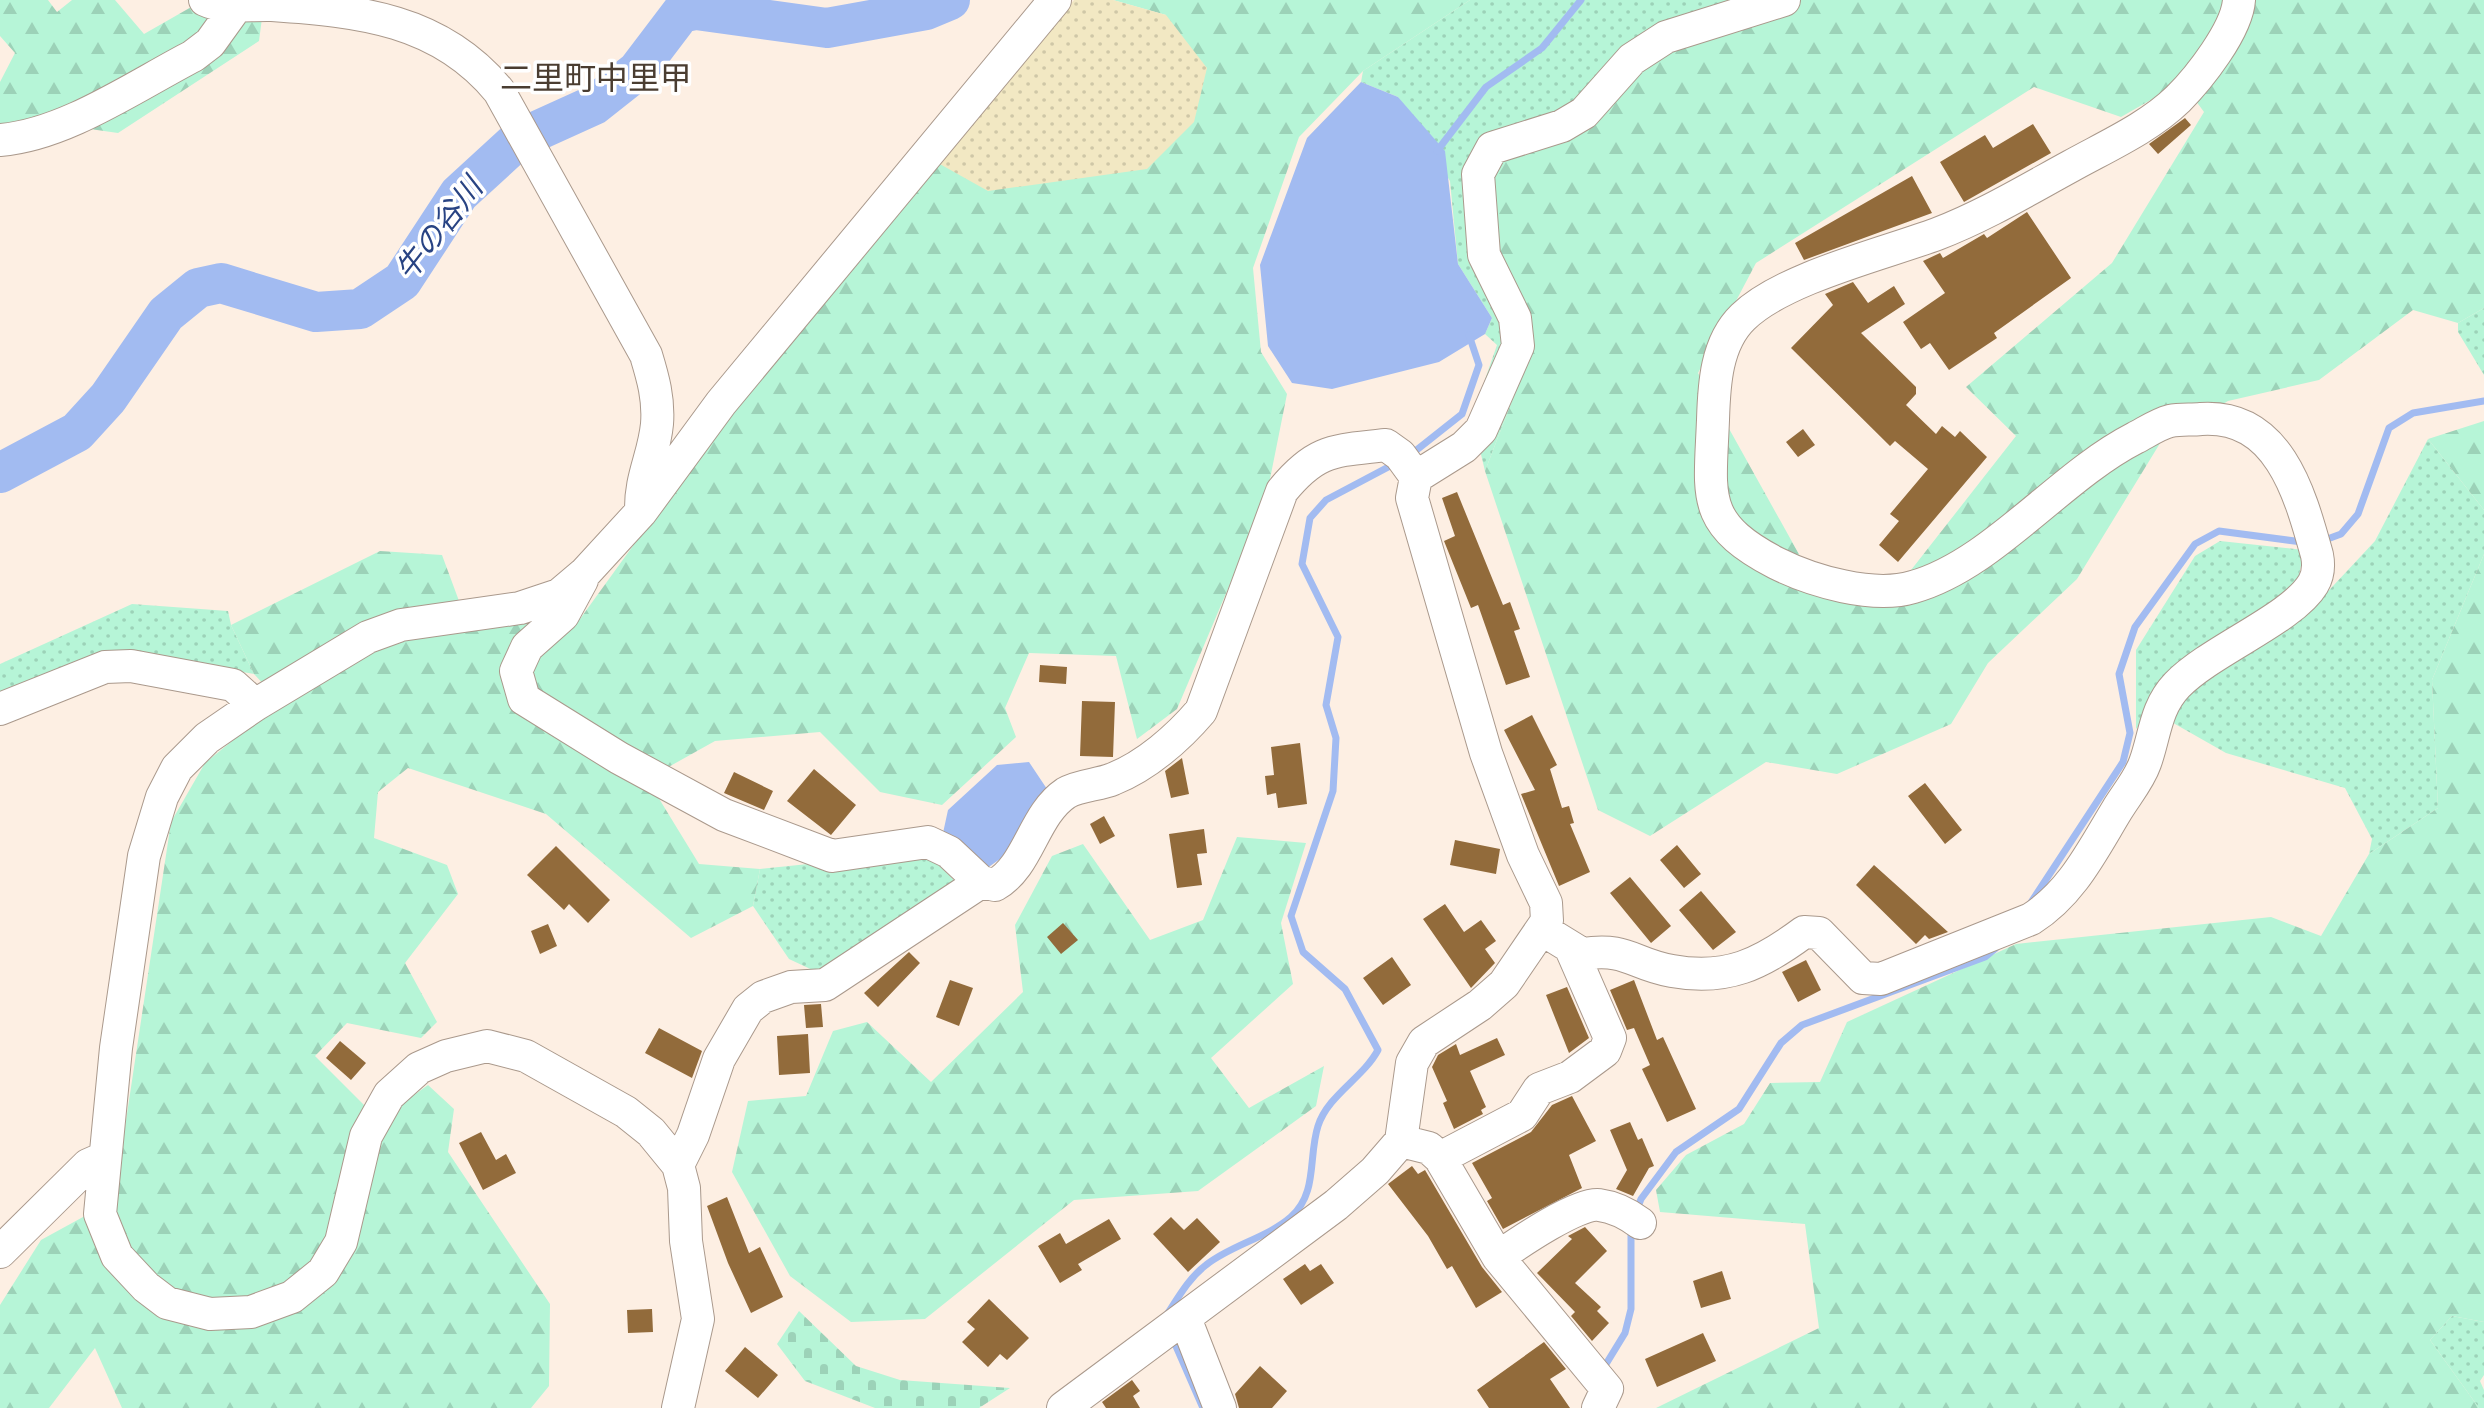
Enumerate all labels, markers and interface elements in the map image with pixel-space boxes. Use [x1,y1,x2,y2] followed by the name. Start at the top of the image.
[500,55,692,104] district label: 二里町中里甲
[385,166,497,291] water label: 牛の谷川

